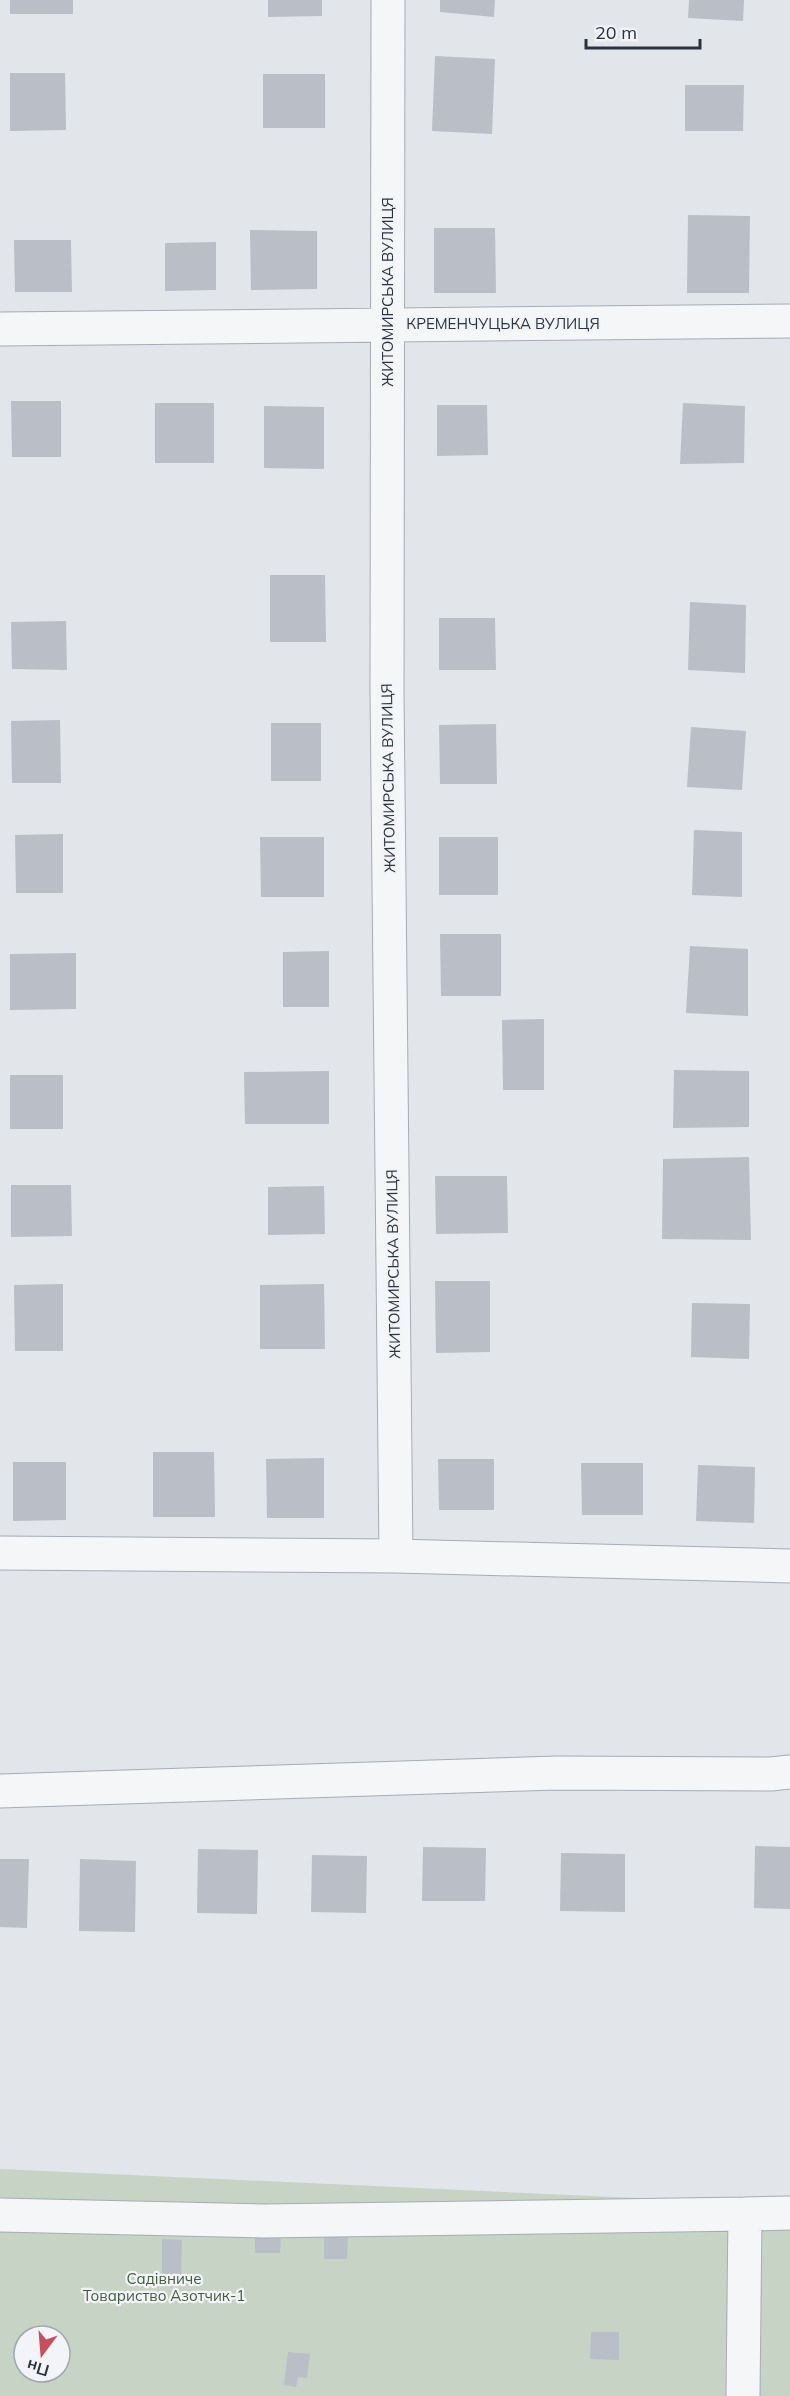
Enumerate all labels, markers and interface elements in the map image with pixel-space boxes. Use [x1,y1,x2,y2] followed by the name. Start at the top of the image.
[586,12,700,50] scale bar
[595,21,637,44] text: 20 m
[378,197,397,387] street label: ЖИТОМИРСЬКА ВУЛИЦЯ
[406,314,600,333] street label: КРЕМЕНЧУЦЬКА ВУЛИЦЯ
[377,683,399,873] street label: ЖИТОМИРСЬКА ВУЛИЦЯ
[382,1169,404,1359] street label: ЖИТОМИРСЬКА ВУЛИЦЯ
[83,2269,245,2305] park label: Садівниче Товариство Азотчик-1
[12,2324,72,2384] north arrow
[24,2356,51,2381] text: Пн

